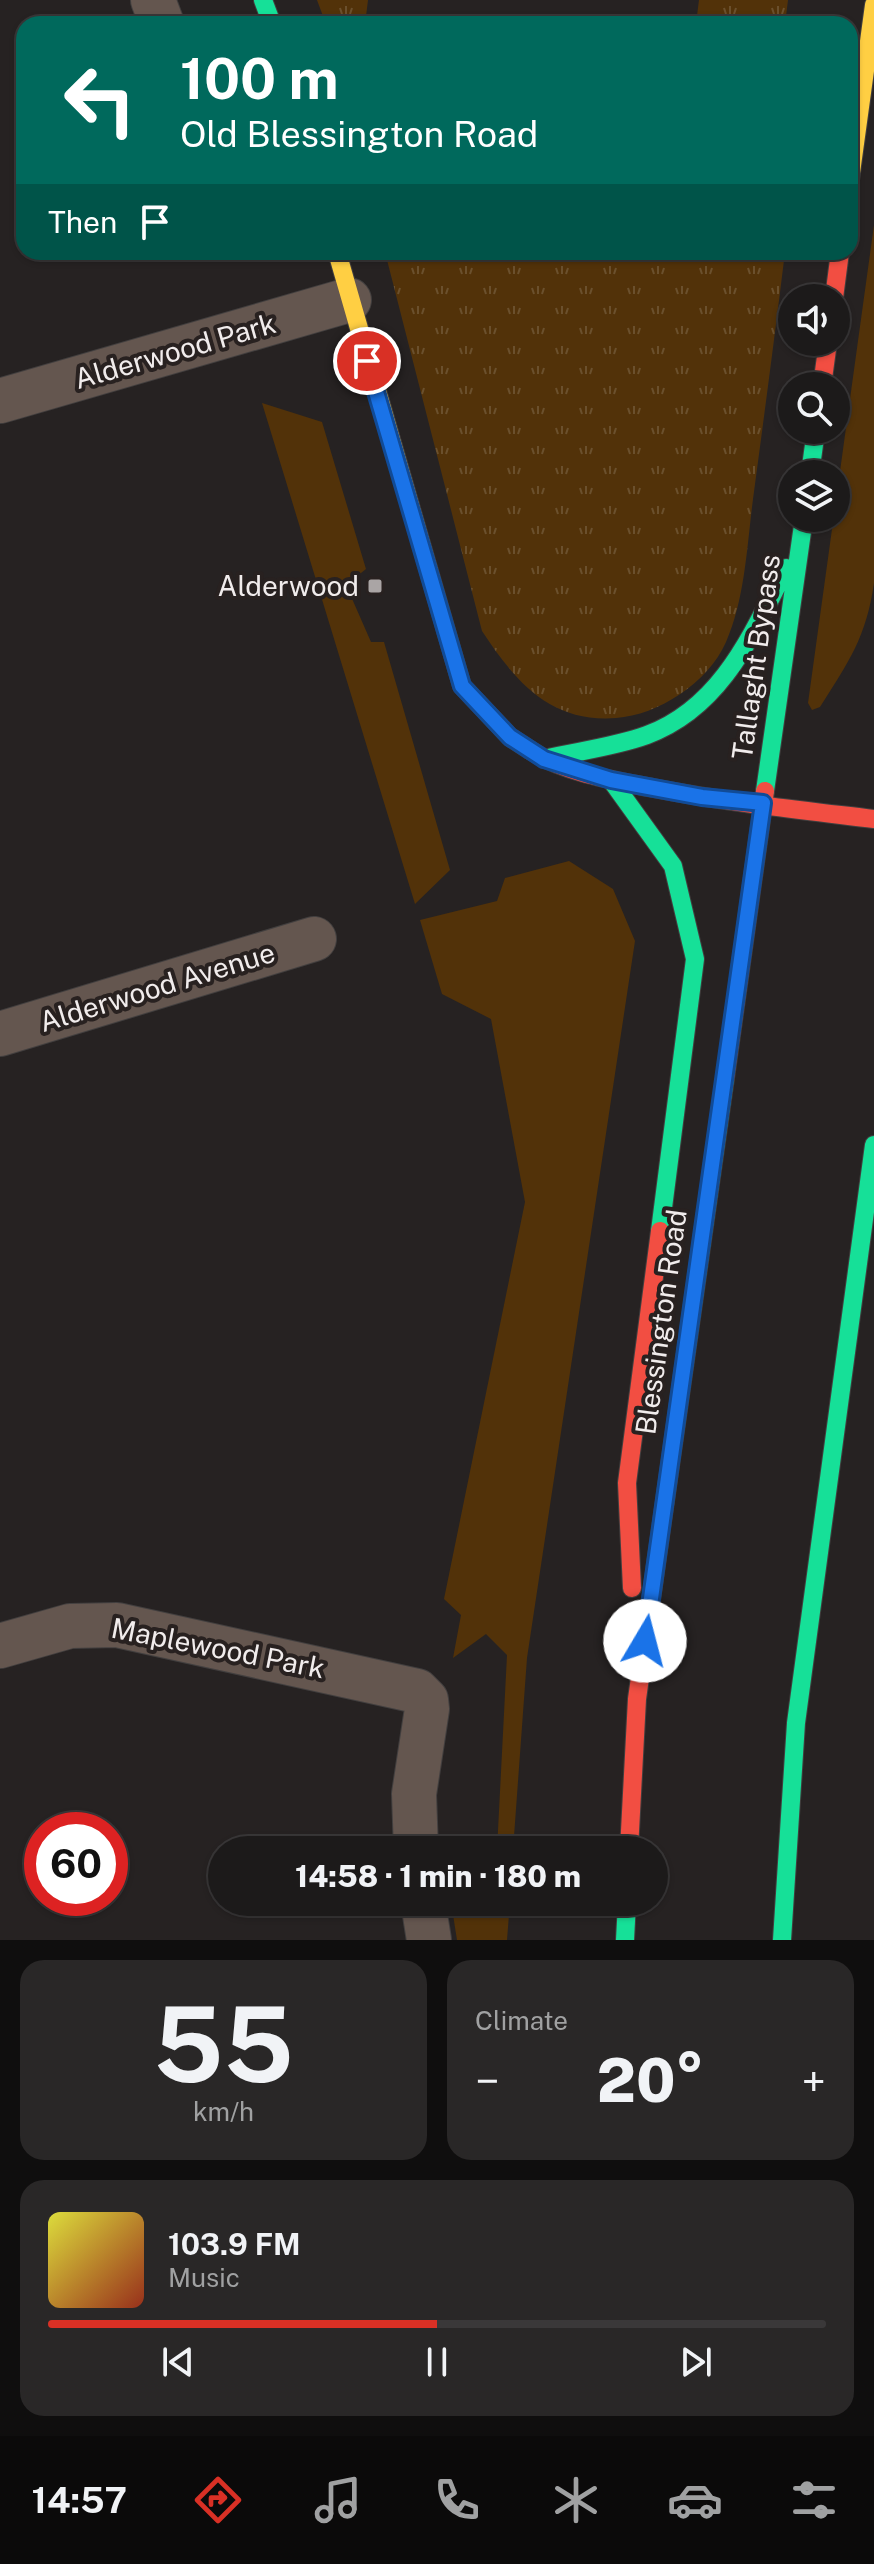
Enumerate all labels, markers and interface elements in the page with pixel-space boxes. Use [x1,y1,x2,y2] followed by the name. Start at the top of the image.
[180,46,339,112] text: 100 m
[48,48,152,152] icon: left
[180,113,538,155] text: Old Blessington Road
[133,200,177,244] icon: arrive
[48,204,117,240] text: Then
[778,284,850,532] map controls
[778,284,850,356] button: sound
[70,306,279,395] street label: Alderwood Park
[333,327,401,395] pin
[345,339,389,383] icon: arrive
[778,372,850,444] button: search
[778,460,850,532] button: layers
[725,552,786,762] street label: Tallaght Bypass
[218,569,359,602] place label: Alderwood
[366,577,384,595] marker: Alderwood
[35,935,279,1038] street label: Alderwood Avenue
[628,1207,693,1437] street label: Blessington Road
[603,1599,687,1683] position arrow
[109,1611,328,1684] street label: Maplewood Park
[24,1812,128,1916] speed limit sign: 60
[295,1858,581,1894] text: 14:58 · 1 min · 180 m
[153,1983,294,2105] text: 55
[475,2005,568,2036] text: Climate
[597,2045,704,2116] text: 20°
[475,2055,499,2107] text: −
[802,2055,826,2107] text: +
[193,2096,254,2127] text: km/h
[168,2226,301,2262] text: 103.9 FM
[168,2262,240,2293] text: Music
[156,2340,200,2384] icon: previous
[415,2340,459,2384] icon: pause
[674,2340,718,2384] icon: next
[190,2472,246,2528] icon: directions
[310,2472,366,2528] icon: music
[429,2472,485,2528] icon: phone
[548,2472,604,2528] icon: climate
[667,2472,723,2528] icon: car
[786,2472,842,2528] icon: filters
[32,2479,127,2521] text: 14:57

